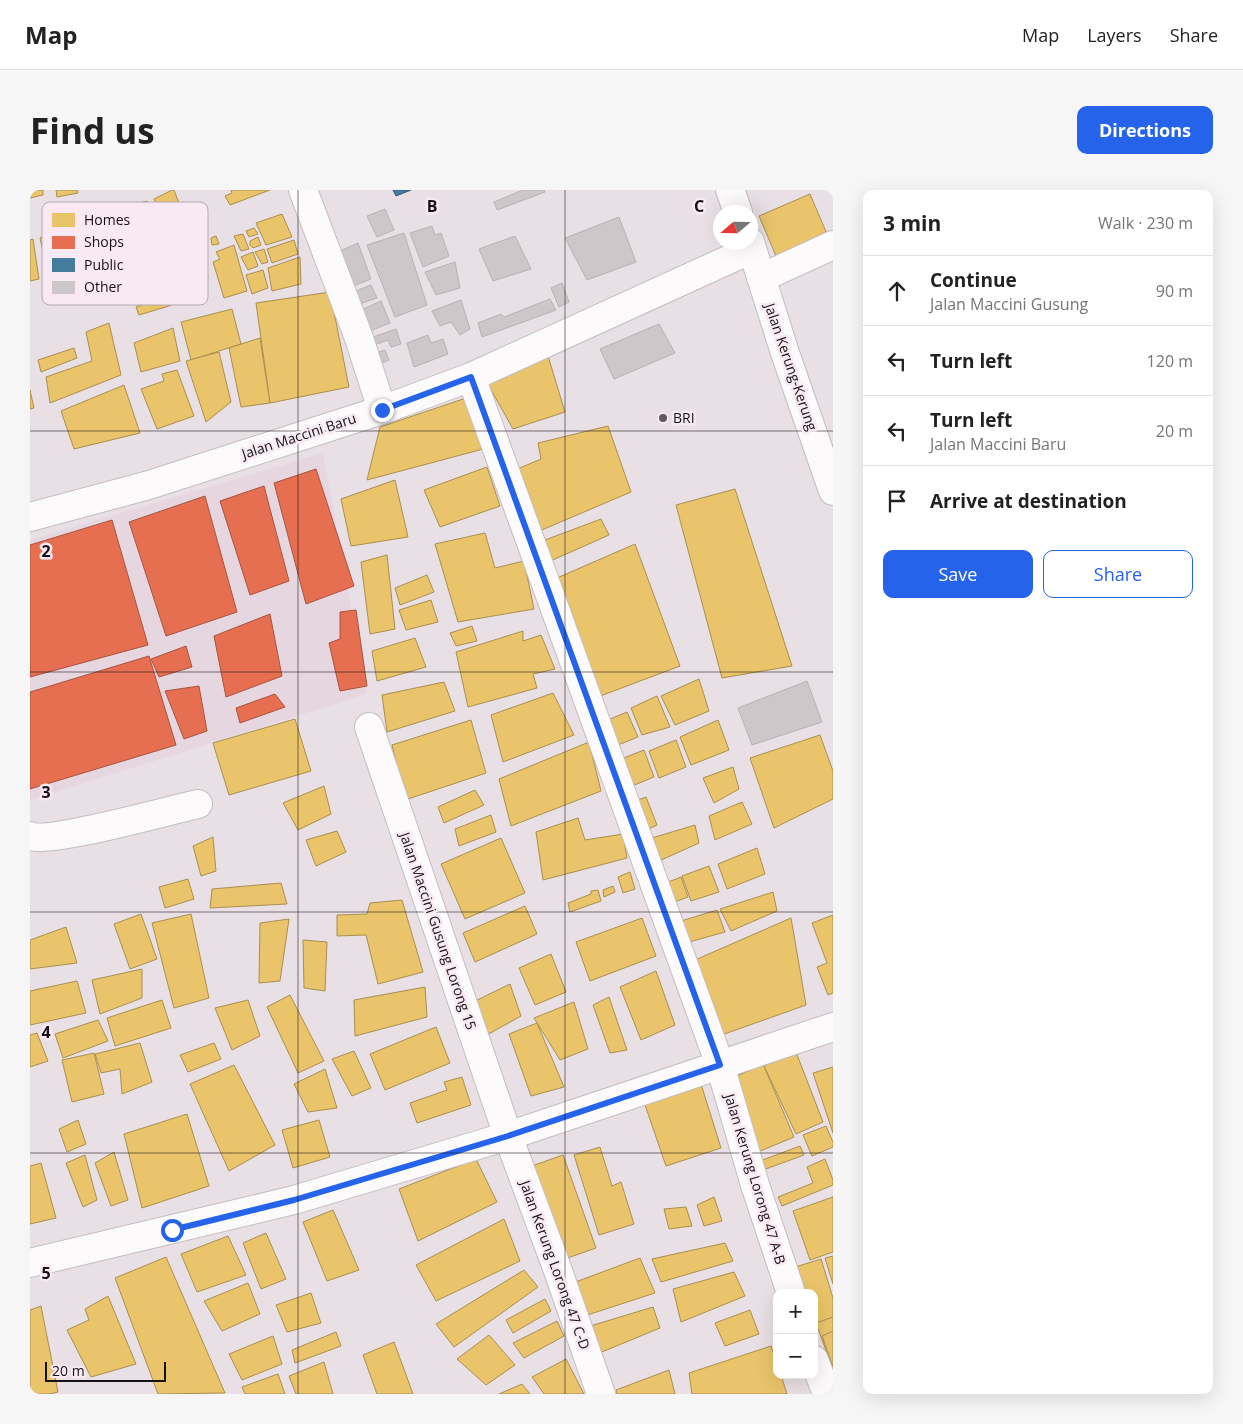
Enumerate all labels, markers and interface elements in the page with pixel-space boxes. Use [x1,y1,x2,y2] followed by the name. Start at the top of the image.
[25,18,77,51] text: Map
[1022,23,1059,47] text: Map
[1087,23,1142,47] text: Layers
[1170,23,1218,47] text: Share
[1077,106,1213,154] button: Directions
[30,107,155,154] text: Find us
[427,195,437,217] text: B
[694,195,704,217] text: C
[42,202,208,305] legend
[713,205,758,250] north arrow
[883,209,941,237] text: 3 min
[84,210,131,229] text: Homes
[1098,212,1193,234] text: Walk · 230 m
[84,232,124,251] text: Shops
[84,255,124,274] text: Public
[930,267,1017,293] text: Continue
[84,277,122,296] text: Other
[883,277,911,305] icon: ahead
[1156,280,1193,302] text: 90 m
[930,293,1088,315] text: Jalan Maccini Gusung
[760,299,822,433] street label: Jalan Kerung-Kerung
[883,347,911,375] icon: left
[930,348,1012,374] text: Turn left
[1147,350,1193,372] text: 120 m
[371,399,394,422] route end
[930,407,1012,433] text: Turn left
[237,408,359,464] street label: Jalan Maccini Baru
[673,408,695,427] place label: BRI
[657,412,669,424] marker: BRI
[883,417,911,445] icon: left
[1156,420,1193,442] text: 20 m
[930,433,1066,455] text: Jalan Maccini Baru
[883,487,911,515] icon: arrive
[930,488,1127,514] text: Arrive at destination
[41,540,51,562] text: 2
[883,550,1033,598] button: Save
[1043,550,1193,598] button: Share
[41,781,51,803] text: 3
[395,828,481,1032] street label: Jalan Maccini Gusung Lorong 15
[41,1021,51,1043] text: 4
[720,1089,790,1266] street label: Jalan Kerung Lorong 47 A-B
[515,1176,595,1352] street label: Jalan Kerung Lorong 47 C-D
[161,1219,184,1242] route start
[41,1262,51,1284] text: 5
[773,1289,818,1379] map controls
[773,1289,818,1334] button: +
[773,1334,818,1379] button: −
[45,1359,166,1382] scale bar
[52,1361,85,1380] text: 20 m

